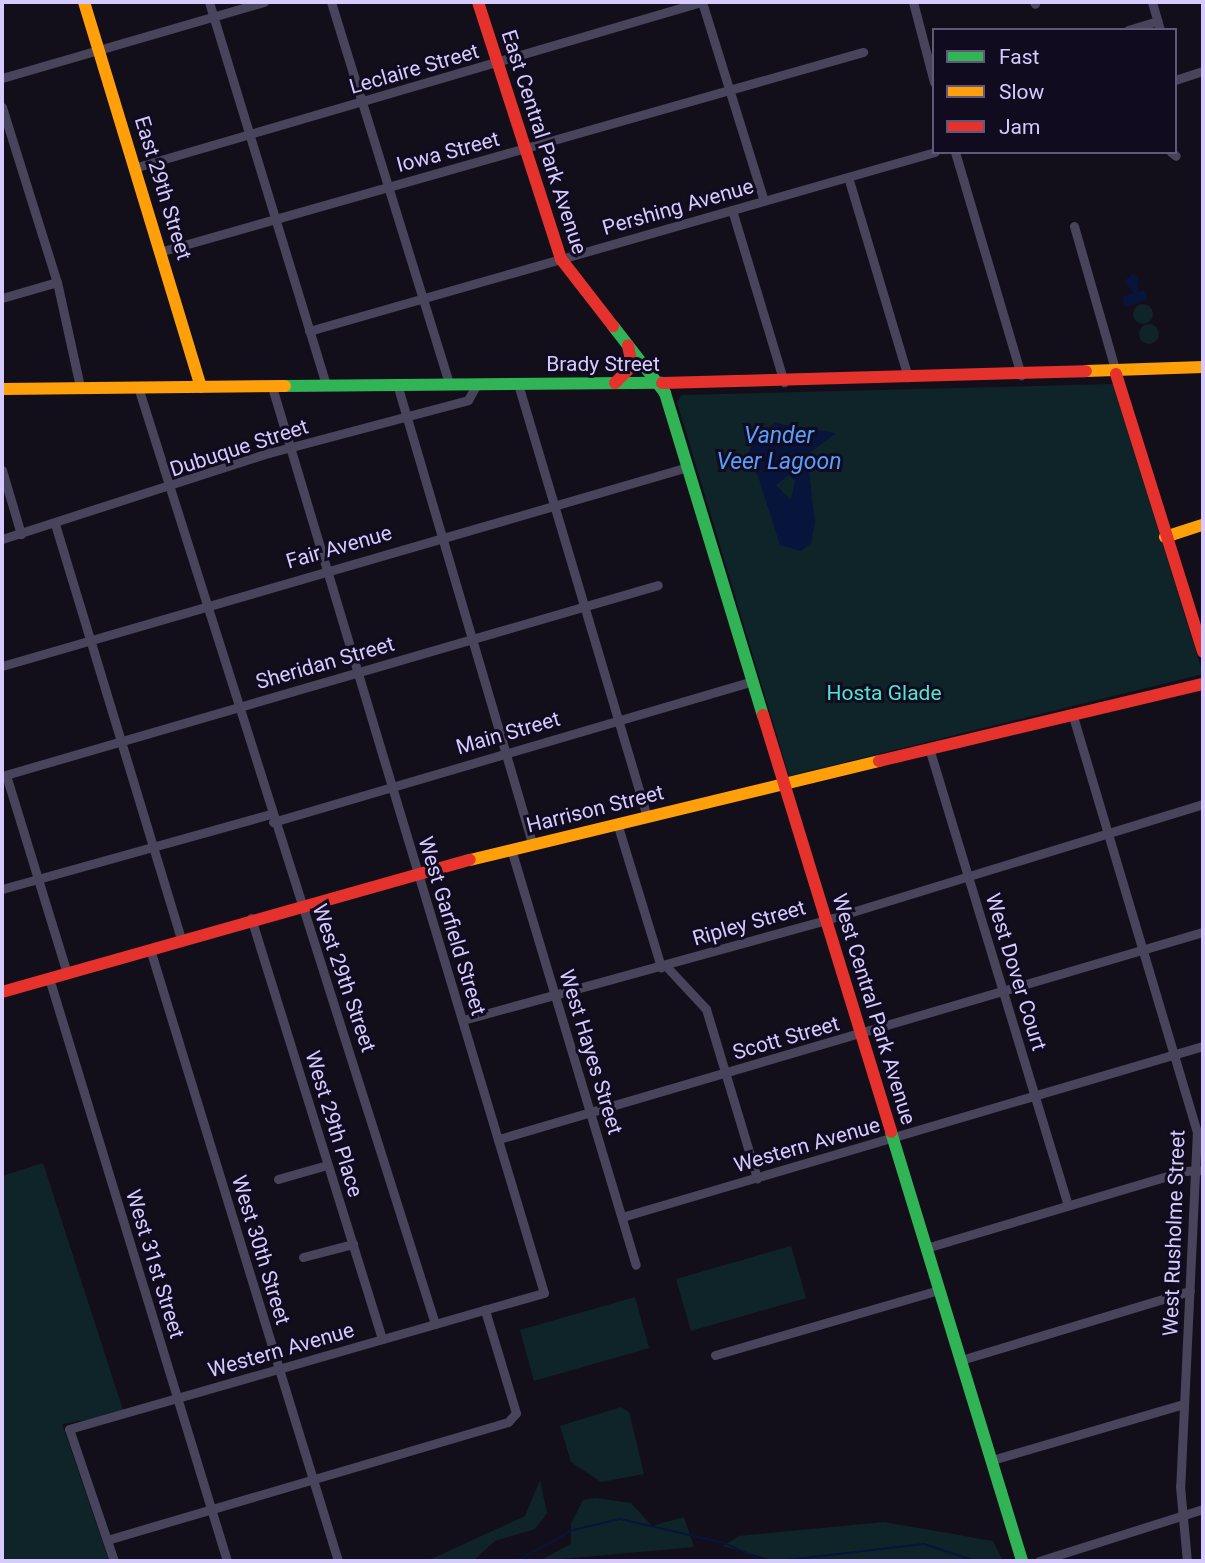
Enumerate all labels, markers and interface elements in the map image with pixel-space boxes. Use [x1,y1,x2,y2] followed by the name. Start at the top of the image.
[496,27,592,257] street label: East Central Park Avenue
[932,28,1177,154] legend
[346,38,482,100] street label: Leclaire Street
[999,45,1039,69] text: Fast
[999,80,1044,104] text: Slow
[129,113,197,263] street label: East 29th Street
[999,115,1040,139] text: Jam
[394,126,502,178] street label: Iowa Street
[599,173,757,241] street label: Pershing Avenue
[546,351,660,377] street label: Brady Street
[167,414,311,482] street label: Dubuque Street
[716,422,842,476] water label: Vander Veer Lagoon
[283,520,395,574] street label: Fair Avenue
[253,631,397,695] street label: Sheridan Street
[826,680,942,706] park label: Hosta Glade
[453,706,563,760] street label: Main Street
[524,780,666,838] street label: Harrison Street
[413,834,491,1018] street label: West Garfield Street
[827,890,921,1128] street label: West Central Park Avenue
[980,890,1052,1054] street label: West Dover Court
[690,895,808,951] street label: Ripley Street
[307,901,381,1055] street label: West 29th Street
[554,967,628,1137] street label: West Hayes Street
[730,1011,842,1065] street label: Scott Street
[300,1048,368,1200] street label: West 29th Place
[731,1112,883,1178] street label: Western Avenue
[1158,1129,1190,1337] street label: West Rusholme Street
[226,1172,296,1328] street label: West 30th Street
[120,1187,190,1341] street label: West 31st Street
[205,1317,357,1383] street label: Western Avenue

